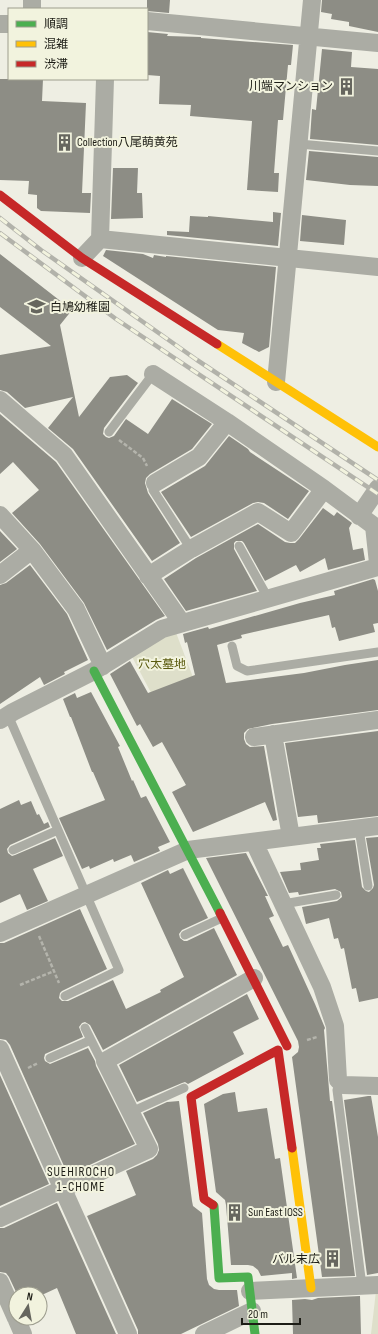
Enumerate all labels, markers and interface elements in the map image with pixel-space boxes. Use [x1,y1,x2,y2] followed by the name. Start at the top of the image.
[8,8,148,80] legend
[44,17,68,32] text: 順調
[44,37,68,52] text: 混雑
[44,57,68,72] text: 渋滞
[336,76,356,96] building icon: 川端マンション
[249,79,333,94] place label: 川端マンション
[54,132,74,152] building icon: Collection八尾萌黄苑
[77,135,178,150] place label: Collection八尾萌黄苑
[27,297,47,317] school or university icon: 白鳩幼稚園
[50,300,110,315] place label: 白鳩幼稚園
[138,657,186,672] park label: 穴太墓地
[47,1164,115,1195] district label: SUEHIROCHO 1-CHOME
[225,1202,245,1222] building icon: Sun East IOSS
[248,1205,303,1220] place label: Sun East IOSS
[323,1249,343,1269] building icon: バル末広
[272,1252,320,1267] place label: バル末広
[8,1286,48,1326] north arrow
[26,1290,34,1304] text: N
[242,1300,300,1326] scale bar
[248,1307,268,1322] text: 20 m

